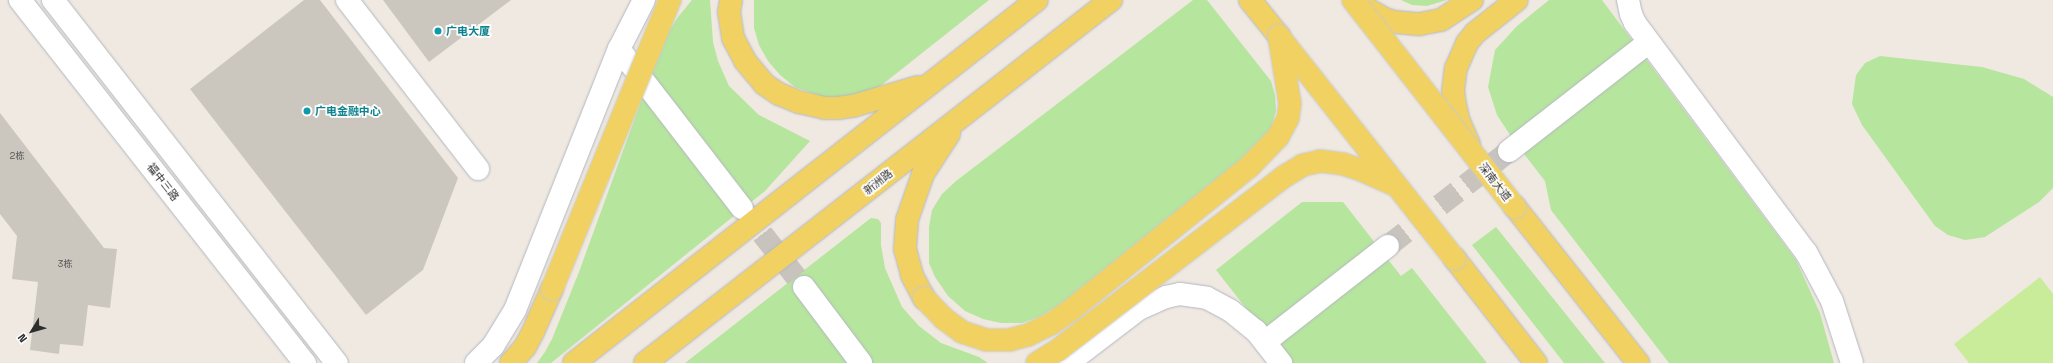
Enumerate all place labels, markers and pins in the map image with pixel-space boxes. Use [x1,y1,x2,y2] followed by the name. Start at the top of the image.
[446,24,490,38] place label: 广电大厦
[433,26,443,36] marker: 广电大厦
[315,104,381,118] place label: 广电金融中心
[302,106,312,116] marker: 广电金融中心

